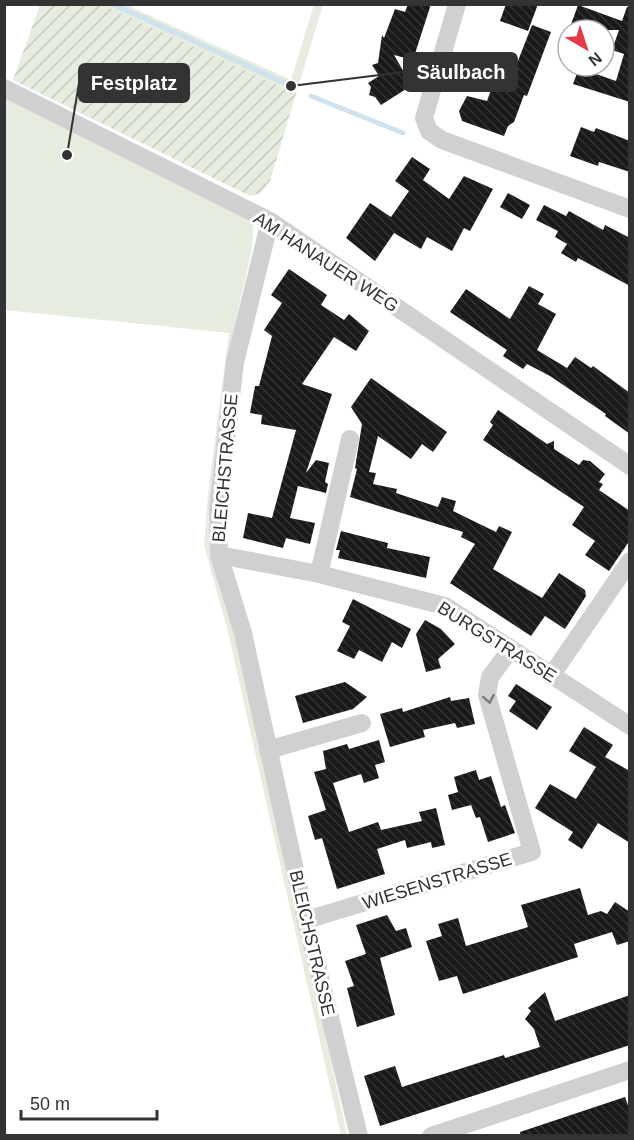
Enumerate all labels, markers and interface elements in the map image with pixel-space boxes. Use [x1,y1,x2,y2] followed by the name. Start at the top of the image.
[556,18,616,78] north arrow
[585,49,605,70] text: N
[404,53,517,91] callout: Säulbach
[417,61,505,83] text: Säulbach
[79,64,189,102] callout: Festplatz
[91,72,177,94] text: Festplatz
[250,208,402,316] street label: AM HANAUER WEG
[209,393,241,543] street label: BLEICHSTRASSE
[434,597,560,687] street label: BURGSTRASSE
[482,694,495,704] one-way arrow
[360,849,514,913] street label: WIESENSTRASSE
[285,868,339,1018] street label: BLEICHSTRASSE
[21,1083,158,1121] scale bar
[30,1094,70,1114] text: 50 m

